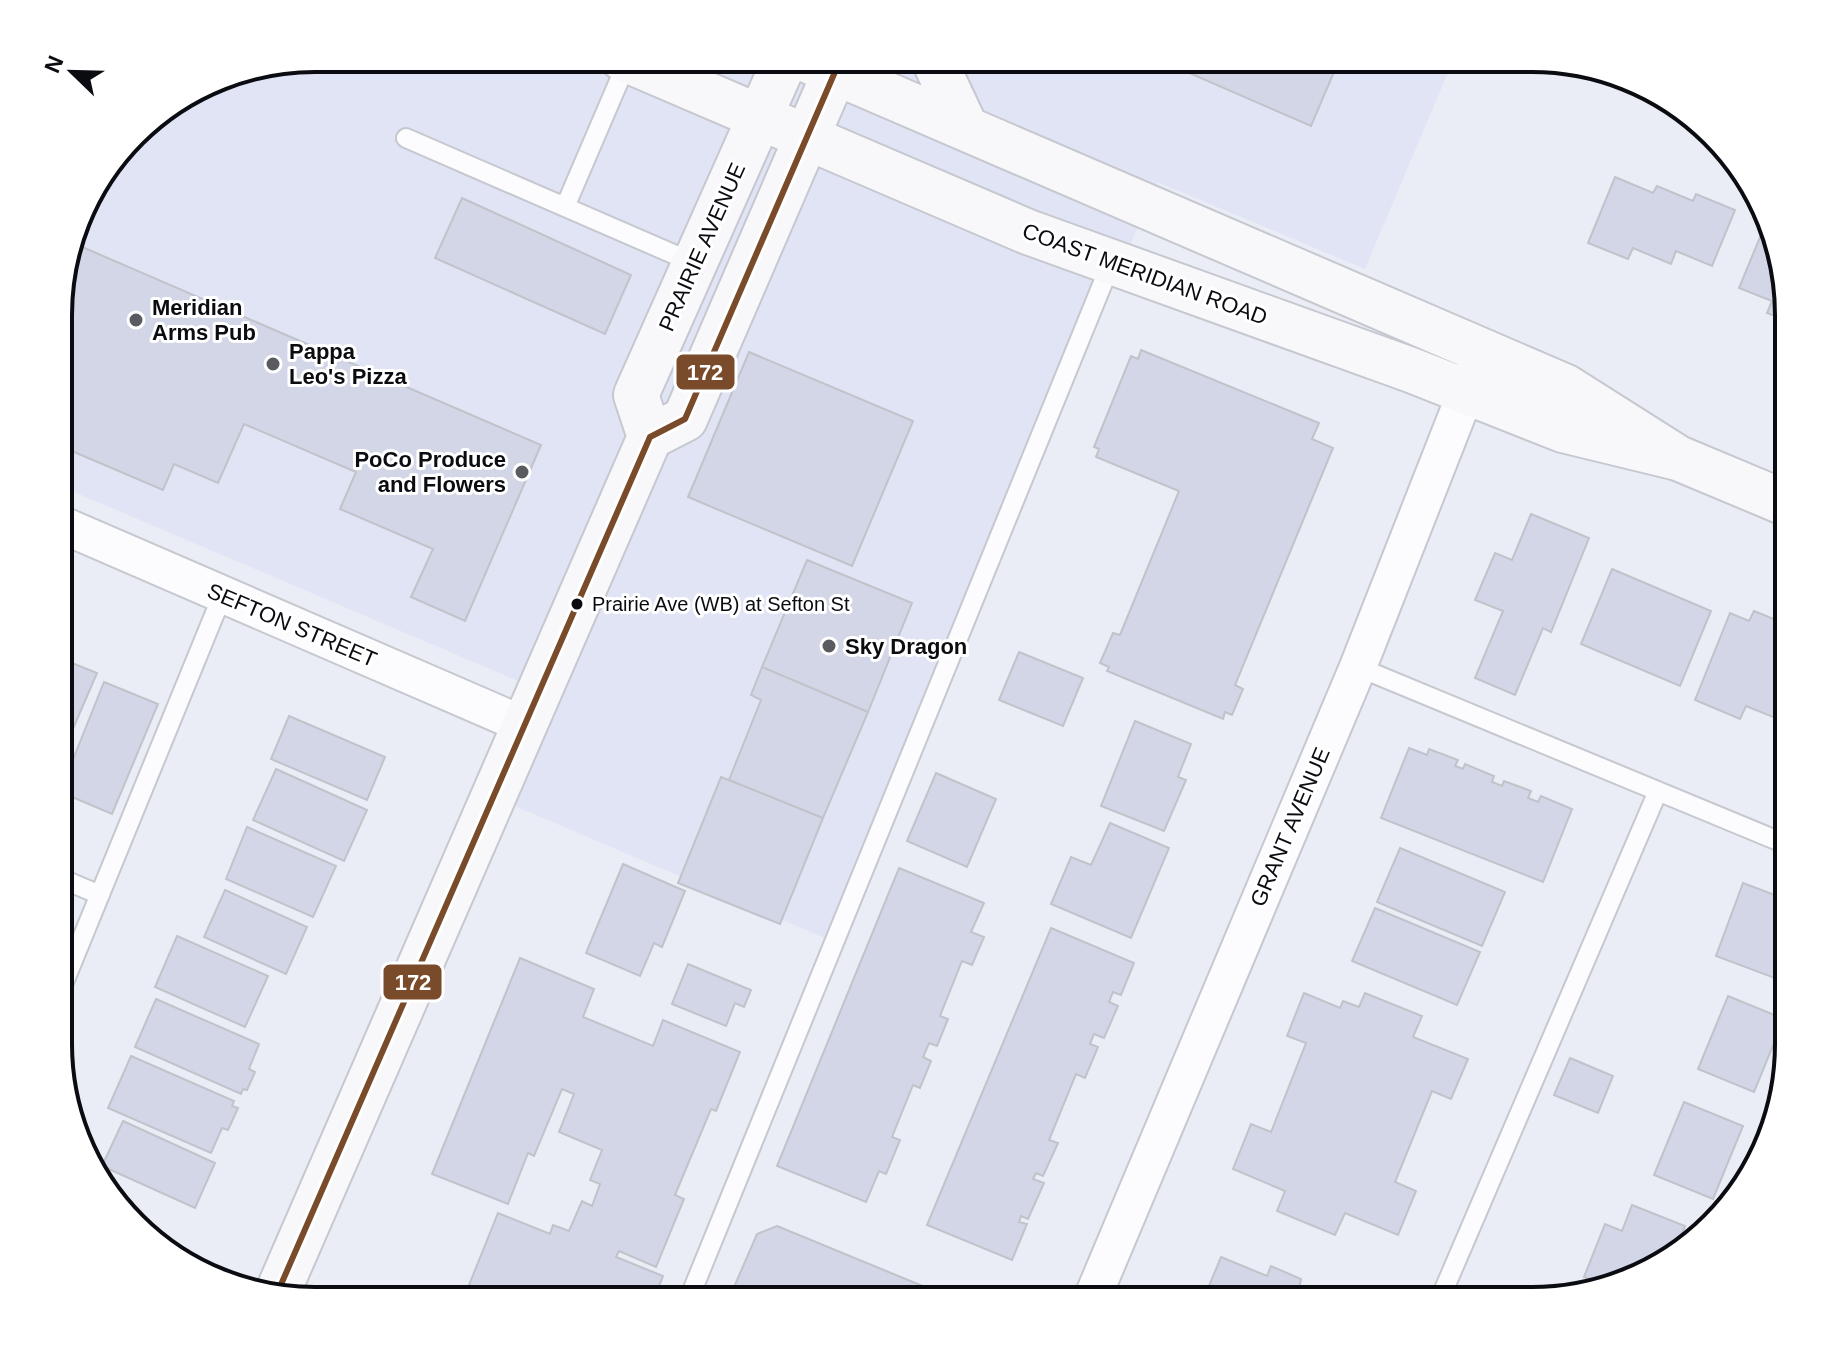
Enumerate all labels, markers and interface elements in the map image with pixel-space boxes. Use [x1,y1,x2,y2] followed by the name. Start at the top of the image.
[32,32,112,112] north arrow
[39,52,69,77] text: N
[654,159,750,335] street label: PRAIRIE AVENUE
[1019,218,1271,330] street label: COAST MERIDIAN ROAD
[152,295,256,345] place label: Meridian Arms Pub
[127,311,145,329] marker: Meridian Arms Pub
[289,339,407,389] place label: Pappa Leo's Pizza
[675,353,736,391] line badge: 172
[264,355,282,373] marker: Pappa Leo's Pizza
[687,360,723,385] text: 172
[354,447,506,497] place label: PoCo Produce and Flowers
[513,463,531,481] marker: PoCo Produce and Flowers
[203,578,381,672] street label: SEFTON STREET
[592,593,850,615] place label: Prairie Ave (WB) at Sefton St
[569,596,585,612] marker: Prairie Ave (WB) at Sefton St
[845,634,967,659] place label: Sky Dragon
[820,637,838,655] marker: Sky Dragon
[1245,744,1335,910] street label: GRANT AVENUE
[382,963,443,1001] line badge: 172
[395,970,431,995] text: 172

